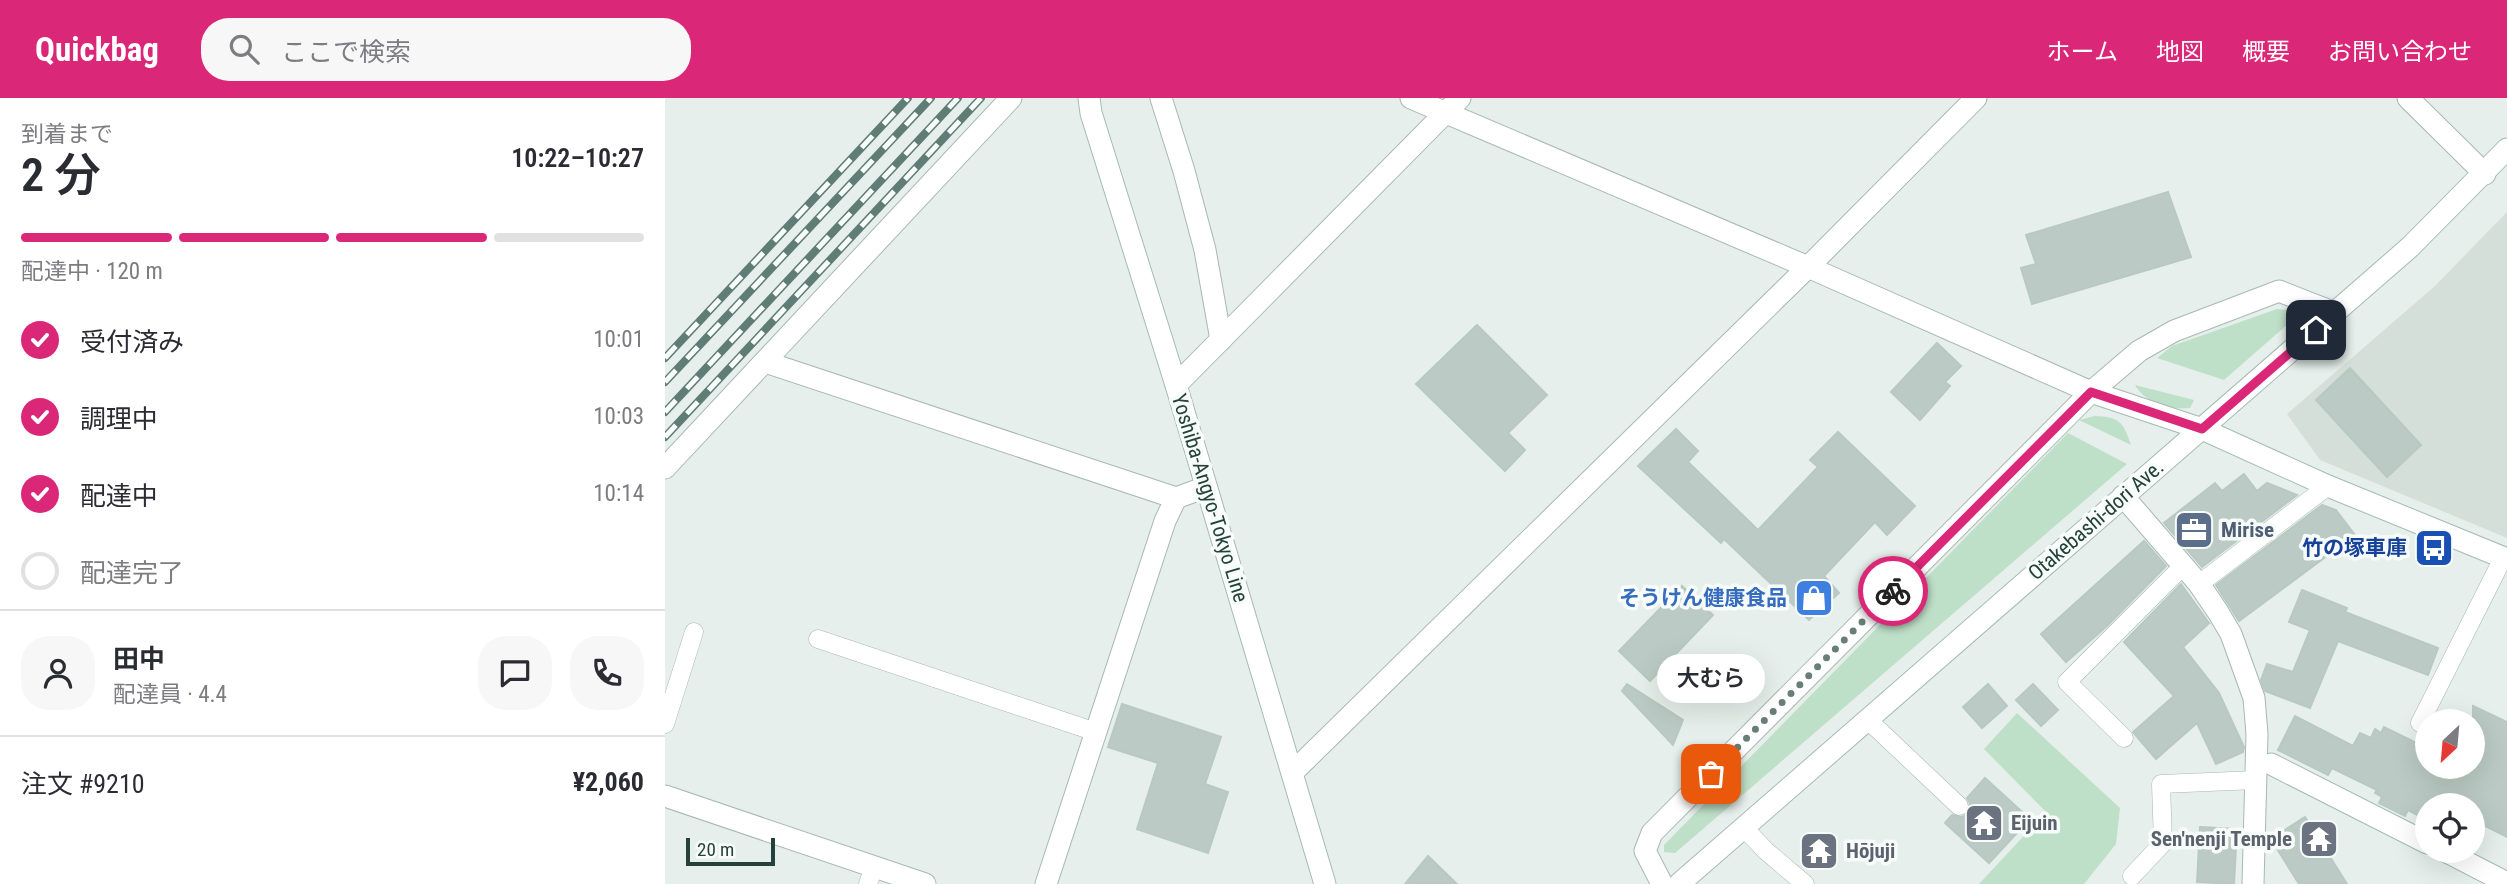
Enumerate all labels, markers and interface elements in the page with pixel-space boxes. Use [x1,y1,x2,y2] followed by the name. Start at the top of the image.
[201,18,691,81] search box
[35,30,159,69] text: Quickbag
[225,30,263,68] icon: search
[281,37,411,67] text: ここで検索
[2047,38,2118,66] text: ホーム
[2156,38,2204,66] text: 地図
[2242,38,2290,66] text: 概要
[2328,38,2472,66] text: お問い合わせ
[21,121,113,148] text: 到着まで
[511,143,644,173] text: 10:22–10:27
[21,148,101,202] text: 2 分
[21,258,163,285] text: 配達中 · 120 m
[2286,300,2346,360] pin
[2297,311,2335,349] icon: home
[21,321,59,359] icon: check
[593,326,644,353] text: 10:01
[80,327,184,357] text: 受付済み
[1167,391,1253,605] street label: Yoshiba-Angyo-Tokyo Line
[21,398,59,436] icon: check
[593,403,644,430] text: 10:03
[80,404,158,434] text: 調理中
[2024,455,2168,585] street label: Otakebashi-dori Ave.
[21,475,59,513] icon: check
[593,480,644,507] text: 10:14
[80,481,158,511] text: 配達中
[2173,509,2215,551] office icon: Mirise
[2221,518,2274,542] place label: Mirise
[2413,527,2455,569] bus stop icon: 竹の塚車庫
[2302,536,2407,560] place label: 竹の塚車庫
[1858,556,1928,626] courier
[80,558,184,588] text: 配達完了
[1874,572,1912,610] icon: bike
[1793,577,1835,619] shop icon: そうけん健康食品
[1619,586,1787,610] place label: そうけん健康食品
[21,636,95,710] button: person
[478,636,552,710] button: chat
[570,636,644,710] button: phone
[113,644,165,674] text: 田中
[1657,655,1765,704] callout: 大むら
[1677,665,1746,692] text: 大むら
[113,681,227,708] text: 配達員 · 4.4
[2415,709,2485,779] north arrow
[2415,709,2485,863] map controls
[1681,744,1741,804] pin
[1692,755,1730,793] icon: bag
[573,767,644,797] text: ¥2,060
[21,769,145,799] text: 注文 #9210
[2415,793,2485,863] button: locate
[1963,802,2005,844] temple icon: Eijuin
[2011,811,2058,835] place label: Eijuin
[2298,818,2340,860] temple icon: Sen'nenji Temple
[2151,827,2292,851] place label: Sen'nenji Temple
[1798,830,1840,872] temple icon: Hōjuji
[686,835,775,867] scale bar
[697,838,734,861] text: 20 m
[1846,839,1895,863] place label: Hōjuji

